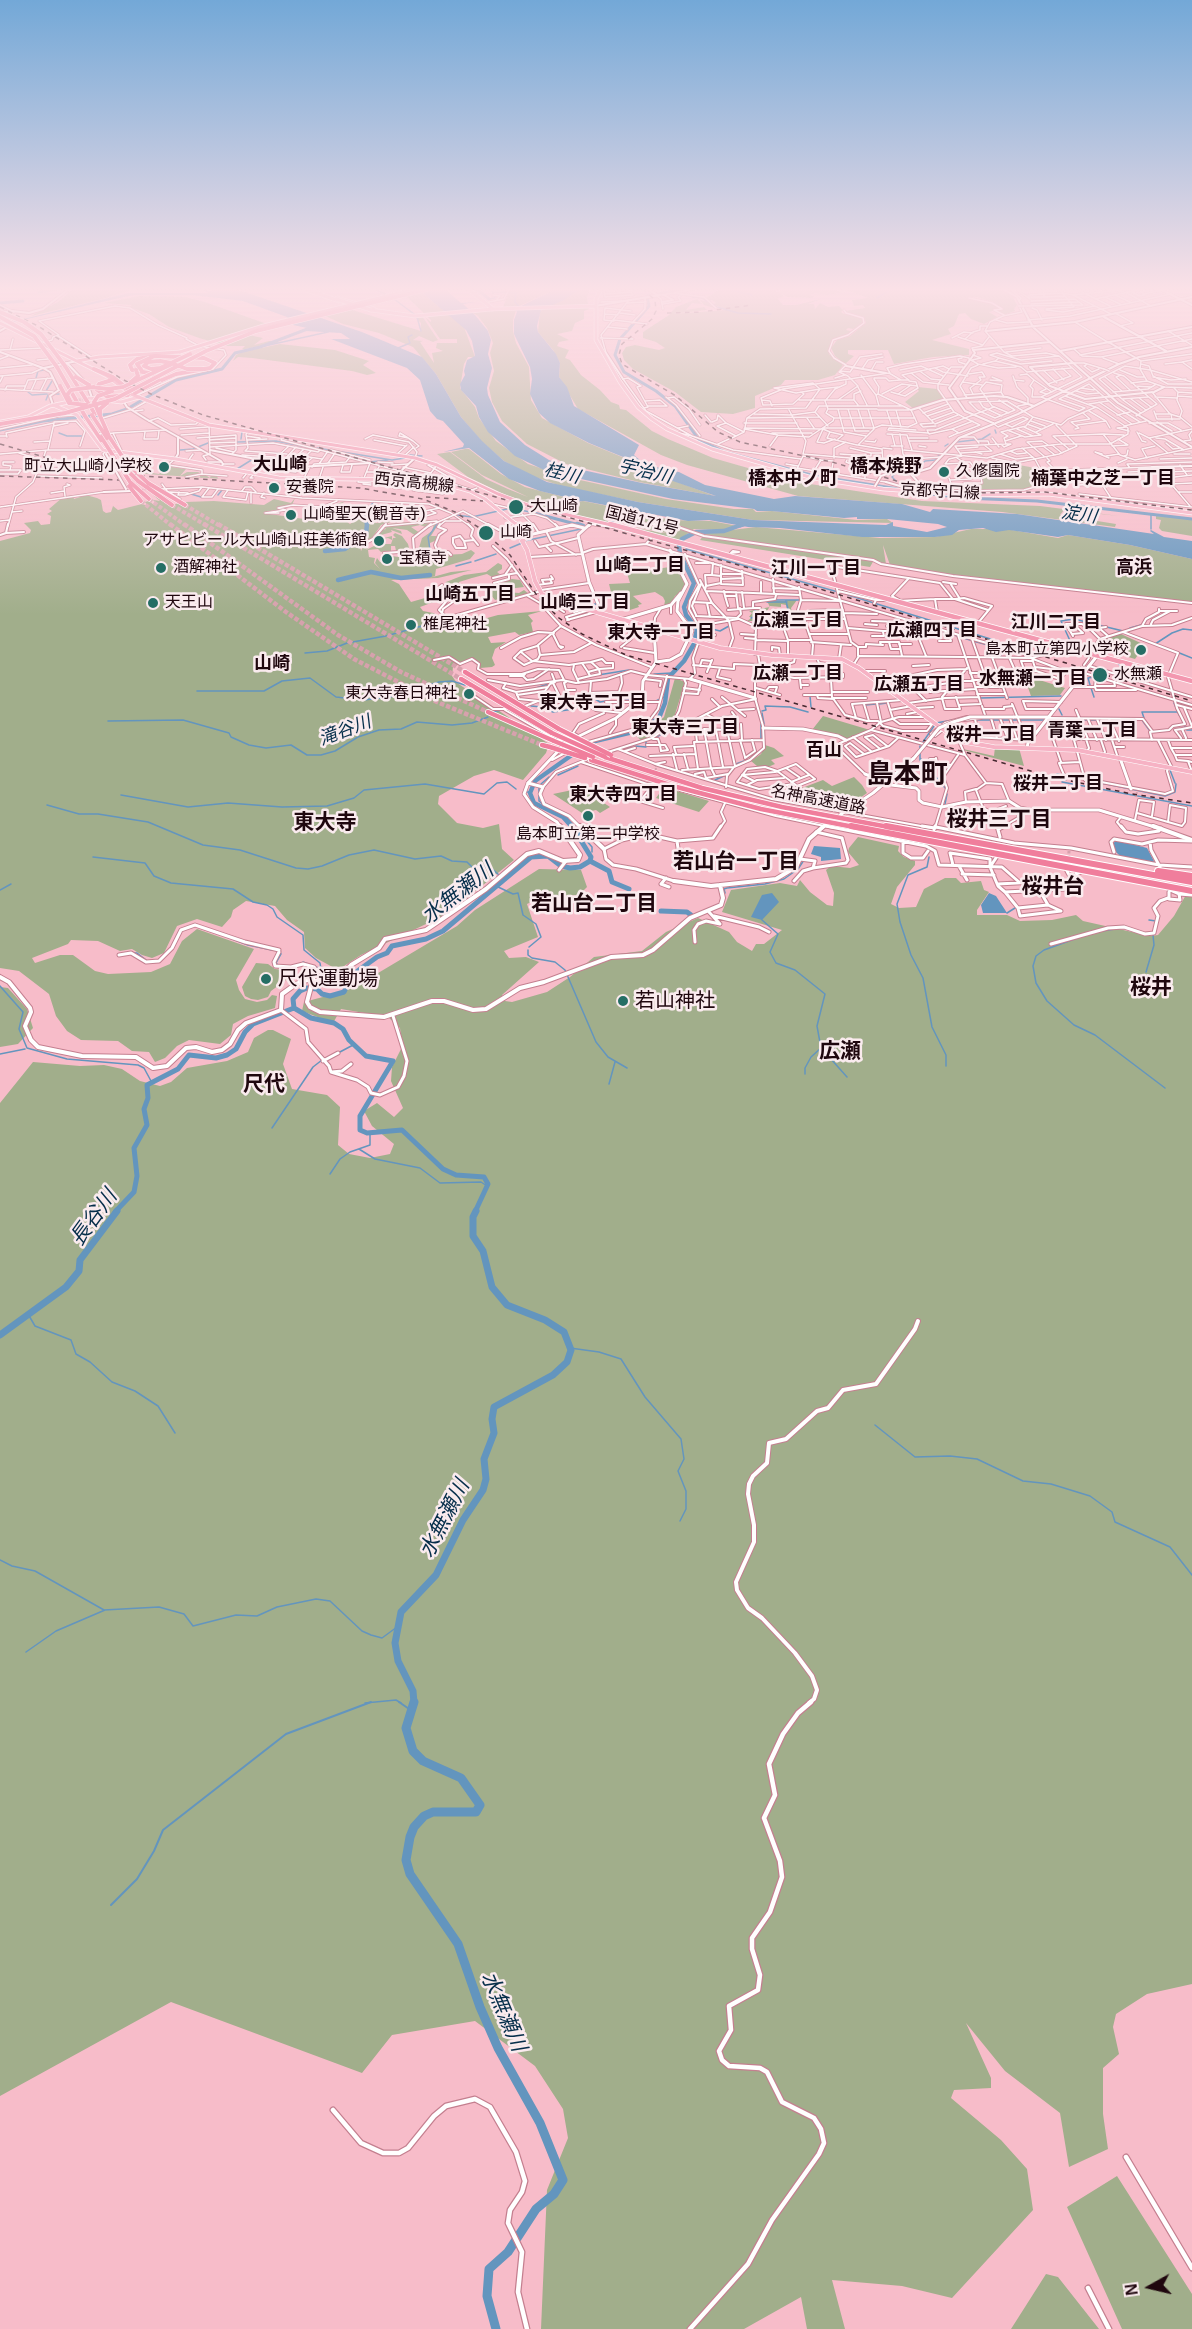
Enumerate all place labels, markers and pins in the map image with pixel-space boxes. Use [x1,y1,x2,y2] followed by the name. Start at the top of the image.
[24,457,152,477] place label: 町立大山崎小学校
[157,460,171,474] marker: 町立大山崎小学校
[956,462,1020,482] place label: 久修園院
[937,465,951,479] marker: 久修園院
[286,478,334,498] place label: 安養院
[267,481,281,495] marker: 安養院
[530,497,578,517] place label: 大山崎
[507,498,525,516] marker: 大山崎
[303,505,426,525] place label: 山崎聖天(観音寺)
[284,508,298,522] marker: 山崎聖天(観音寺)
[500,523,532,543] place label: 山崎
[477,524,495,542] marker: 山崎
[143,531,367,551] place label: アサヒビール大山崎山荘美術館
[372,534,386,548] marker: アサヒビール大山崎山荘美術館
[399,549,447,569] place label: 宝積寺
[380,552,394,566] marker: 宝積寺
[173,558,237,578] place label: 酒解神社
[154,561,168,575] marker: 酒解神社
[165,593,213,613] place label: 天王山
[146,596,160,610] marker: 天王山
[423,615,487,635] place label: 椎尾神社
[404,618,418,632] marker: 椎尾神社
[985,640,1129,660] place label: 島本町立第四小学校
[1134,643,1148,657] marker: 島本町立第四小学校
[1114,665,1162,685] place label: 水無瀬
[1091,666,1109,684] marker: 水無瀬
[345,684,457,704] place label: 東大寺春日神社
[462,687,476,701] marker: 東大寺春日神社
[581,809,595,823] marker: 島本町立第二中学校
[516,825,660,845] place label: 島本町立第二中学校
[278,967,378,991] place label: 尺代運動場
[259,972,273,986] marker: 尺代運動場
[635,989,715,1013] place label: 若山神社
[616,994,630,1008] marker: 若山神社

